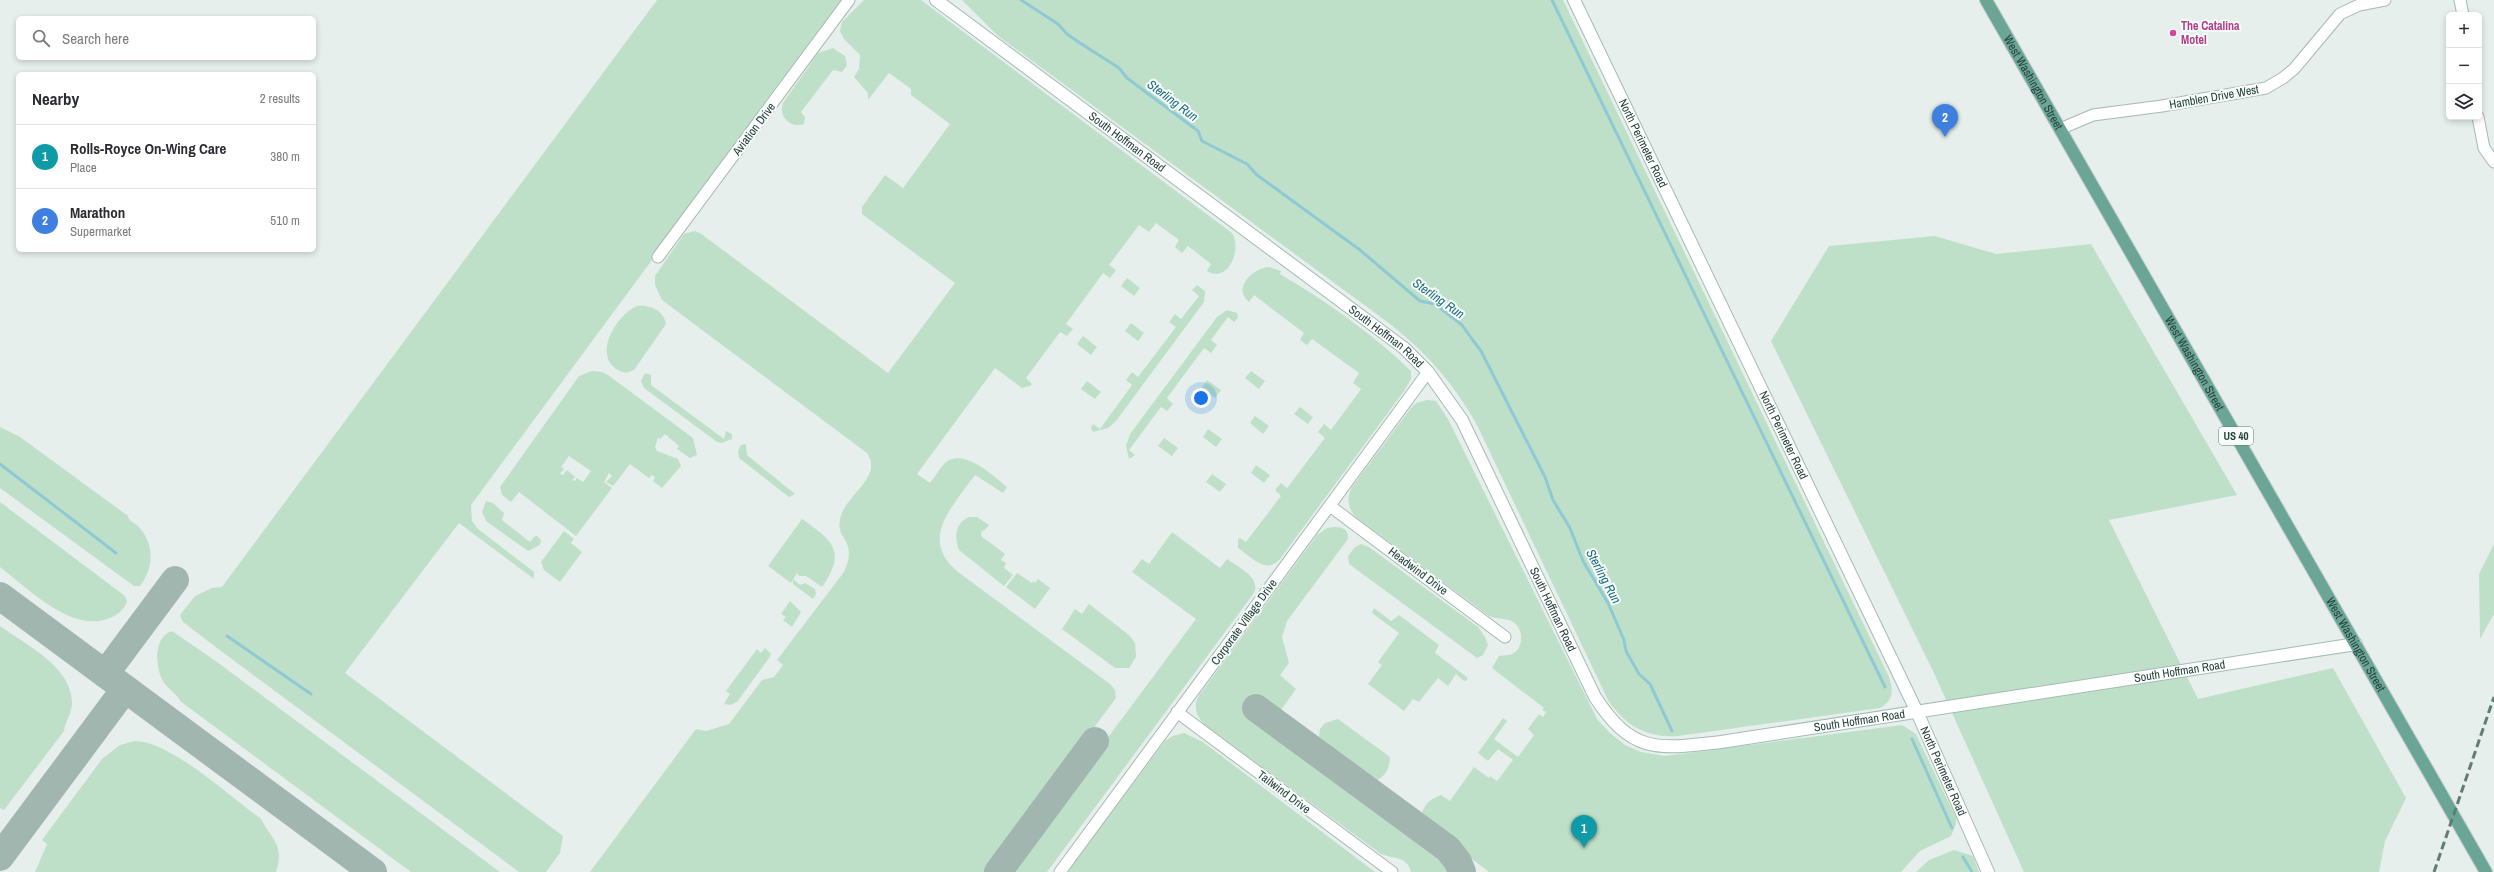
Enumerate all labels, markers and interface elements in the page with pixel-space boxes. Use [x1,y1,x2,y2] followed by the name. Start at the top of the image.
[2446,12,2482,120] map controls
[2446,12,2482,48] button: +
[16,16,316,60] search box
[2181,18,2240,48] place label: The Catalina Motel
[30,27,52,49] icon: search
[62,28,129,49] text: Search here
[2168,28,2178,38] marker: The Catalina Motel
[2000,32,2067,133] street label: West Washington Street
[2446,48,2482,84] button: −
[1144,76,1202,125] water label: Sterling Run
[2168,81,2260,113] street label: Hamblen Drive West
[2446,84,2482,120] button: layers
[32,87,79,110] text: Nearby
[260,90,300,107] text: 2 results
[1615,96,1671,190] street label: North Perimeter Road
[728,99,779,159] street label: Aviation Drive
[1932,104,1958,137] pin: 2
[1085,108,1169,176] street label: South Hoffman Road
[70,138,226,159] text: Rolls-Royce On-Wing Care
[42,148,48,165] text: 1
[270,148,300,165] text: 380 m
[70,159,97,176] text: Place
[70,202,125,223] text: Marathon
[42,212,48,229] text: 2
[270,212,300,229] text: 510 m
[70,223,131,240] text: Supermarket
[1410,274,1468,322] water label: Sterling Run
[1345,302,1427,371] street label: South Hoffman Road
[2161,313,2228,414] street label: West Washington Street
[1191,388,1211,408] your location
[1755,388,1812,482] street label: North Perimeter Road
[2219,427,2253,445] road number: US 40
[1385,543,1451,599] street label: Headwind Drive
[1582,546,1625,606] water label: Sterling Run
[1526,564,1580,654] street label: South Hoffman Road
[1207,576,1281,668] street label: Corporate Village Drive
[2322,594,2389,695] street label: West Washington Street
[2133,656,2226,686] street label: South Hoffman Road
[1813,706,1906,736] street label: South Hoffman Road
[1916,724,1970,818] street label: North Perimeter Road
[1254,767,1314,817] street label: Tailwind Drive
[1571,815,1597,848] pin: 1

